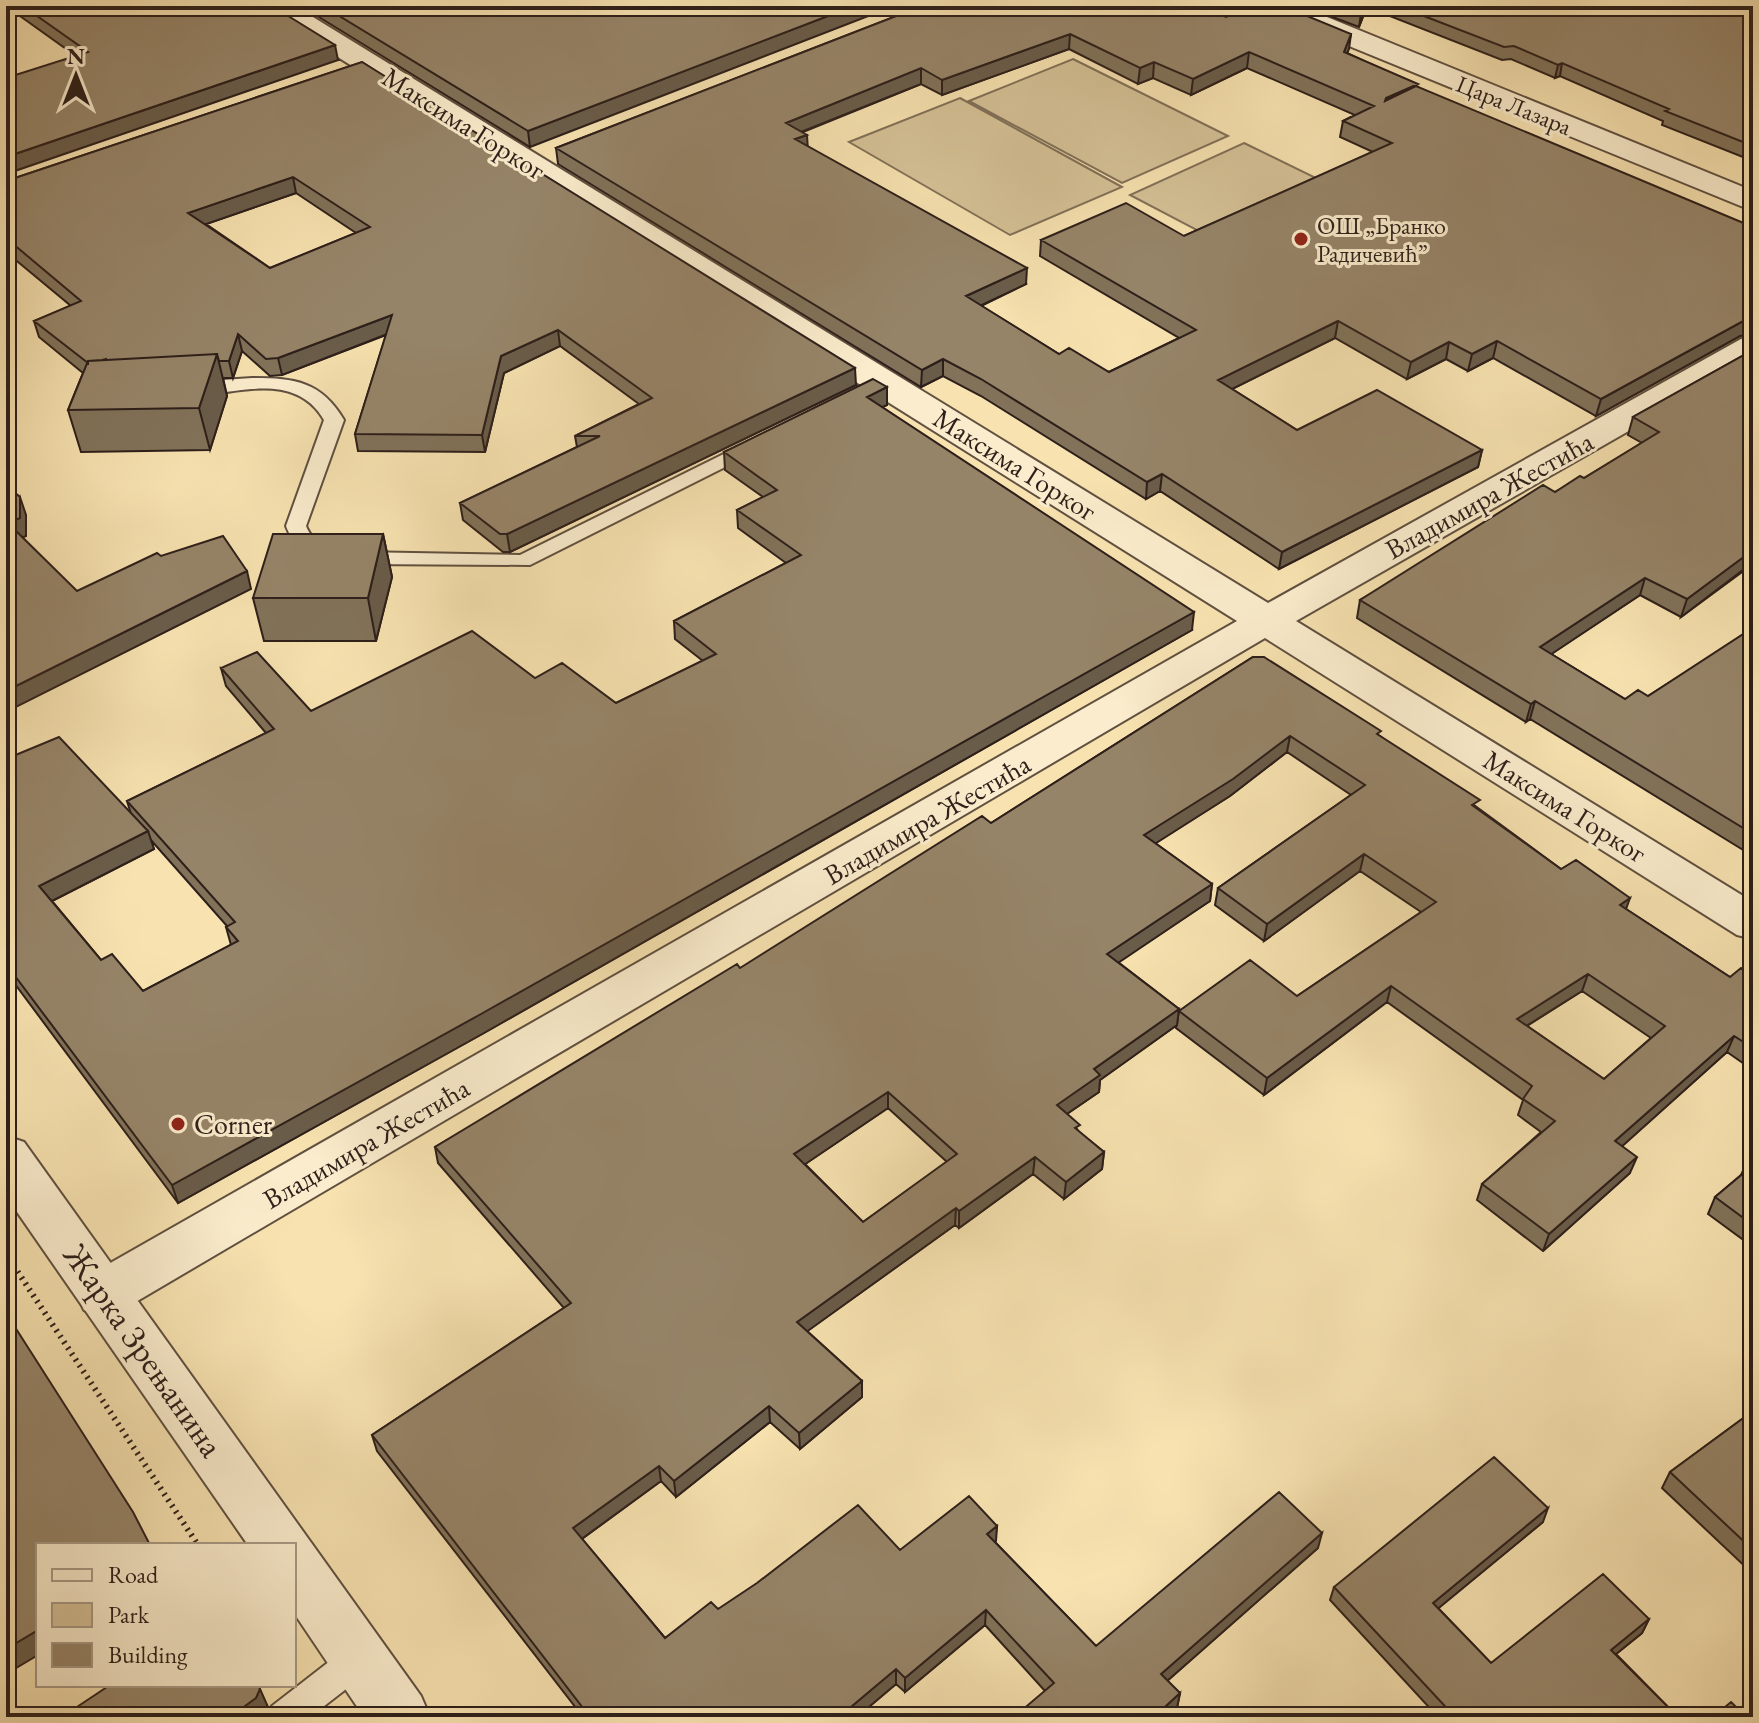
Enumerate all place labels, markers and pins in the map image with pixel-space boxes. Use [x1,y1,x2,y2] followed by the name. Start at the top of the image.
[1317,210,1446,269] place label: ОШ „Бранко Радичевић”
[1292,230,1310,248] marker: ОШ „Бранко Радичевић”
[194,1106,273,1142] place label: Corner
[169,1115,187,1133] marker: Corner

